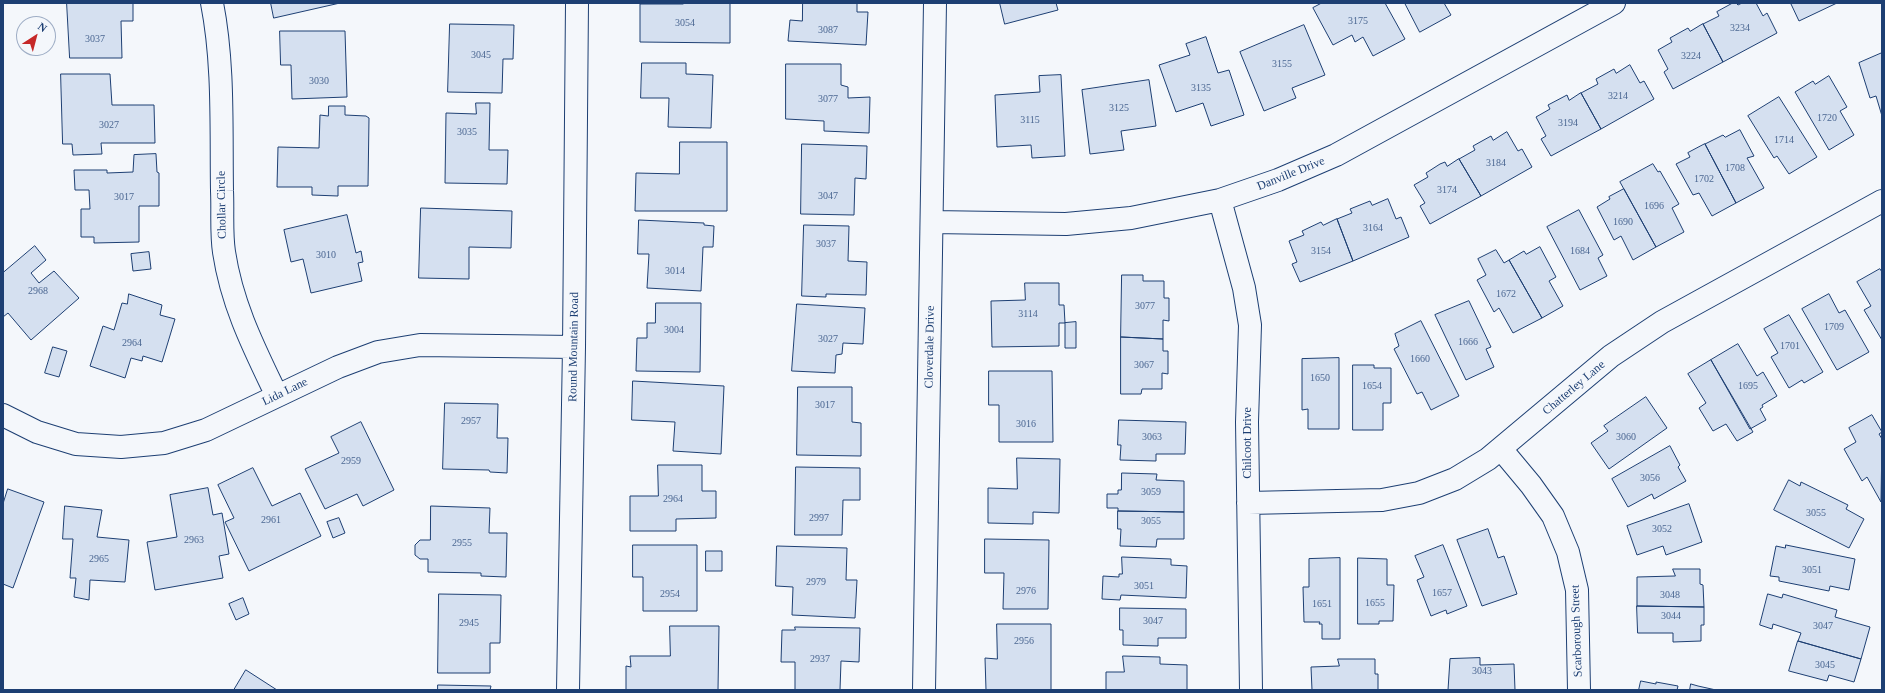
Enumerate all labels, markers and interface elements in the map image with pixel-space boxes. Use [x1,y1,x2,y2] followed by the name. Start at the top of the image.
[1348,15,1368,27] house number: 3175
[16,16,56,56] north arrow
[675,17,695,29] house number: 3054
[36,20,49,34] text: N
[1730,22,1750,34] house number: 3234
[818,24,838,36] house number: 3087
[85,33,105,45] house number: 3037
[471,49,491,61] house number: 3045
[1681,50,1701,62] house number: 3224
[1272,58,1292,70] house number: 3155
[309,75,329,87] house number: 3030
[1191,82,1211,94] house number: 3135
[1608,90,1628,102] house number: 3214
[818,93,838,105] house number: 3077
[1109,102,1129,114] house number: 3125
[1817,112,1837,124] house number: 1720
[1020,114,1040,126] house number: 3115
[1558,117,1578,129] house number: 3194
[99,119,119,131] house number: 3027
[457,126,477,138] house number: 3035
[1774,134,1794,146] house number: 1714
[1255,154,1327,194] street label: Danville Drive
[1486,157,1506,169] house number: 3184
[1725,162,1745,174] house number: 1708
[214,171,230,239] street label: Chollar Circle
[1694,173,1714,185] house number: 1702
[1437,184,1457,196] house number: 3174
[818,190,838,202] house number: 3047
[114,191,134,203] house number: 3017
[1644,200,1664,212] house number: 1696
[1613,216,1633,228] house number: 1690
[1363,222,1383,234] house number: 3164
[816,238,836,250] house number: 3037
[1311,245,1331,257] house number: 3154
[1570,245,1590,257] house number: 1684
[316,249,336,261] house number: 3010
[665,265,685,277] house number: 3014
[28,285,48,297] house number: 2968
[1496,288,1516,300] house number: 1672
[566,292,582,402] street label: Round Mountain Road
[1135,300,1155,312] house number: 3077
[922,305,938,389] street label: Cloverdale Drive
[1018,308,1038,320] house number: 3114
[1824,321,1844,333] house number: 1709
[664,324,684,336] house number: 3004
[818,333,838,345] house number: 3027
[1458,336,1478,348] house number: 1666
[122,337,142,349] house number: 2964
[1780,340,1800,352] house number: 1701
[1410,353,1430,365] house number: 1660
[1540,358,1608,418] street label: Chatterley Lane
[1134,359,1154,371] house number: 3067
[1310,372,1330,384] house number: 1650
[260,375,310,409] street label: Lida Lane
[1362,380,1382,392] house number: 1654
[1738,380,1758,392] house number: 1695
[815,399,835,411] house number: 3017
[1241,407,1255,479] street label: Chilcoot Drive
[461,415,481,427] house number: 2957
[1016,418,1036,430] house number: 3016
[1142,431,1162,443] house number: 3063
[1616,431,1636,443] house number: 3060
[341,455,361,467] house number: 2959
[1640,472,1660,484] house number: 3056
[1141,486,1161,498] house number: 3059
[663,493,683,505] house number: 2964
[1806,507,1826,519] house number: 3055
[809,512,829,524] house number: 2997
[261,514,281,526] house number: 2961
[1141,515,1161,527] house number: 3055
[1652,523,1672,535] house number: 3052
[184,534,204,546] house number: 2963
[452,537,472,549] house number: 2955
[89,553,109,565] house number: 2965
[1802,564,1822,576] house number: 3051
[806,576,826,588] house number: 2979
[1134,580,1154,592] house number: 3051
[1016,585,1036,597] house number: 2976
[1568,585,1586,677] street label: Scarborough Street
[1432,587,1452,599] house number: 1657
[660,588,680,600] house number: 2954
[1660,589,1680,601] house number: 3048
[1365,597,1385,609] house number: 1655
[1312,598,1332,610] house number: 1651
[1661,610,1681,622] house number: 3044
[1143,615,1163,627] house number: 3047
[459,617,479,629] house number: 2945
[1813,620,1833,632] house number: 3047
[1014,635,1034,647] house number: 2956
[810,653,830,665] house number: 2937
[1815,659,1835,671] house number: 3045
[1472,665,1492,677] house number: 3043

